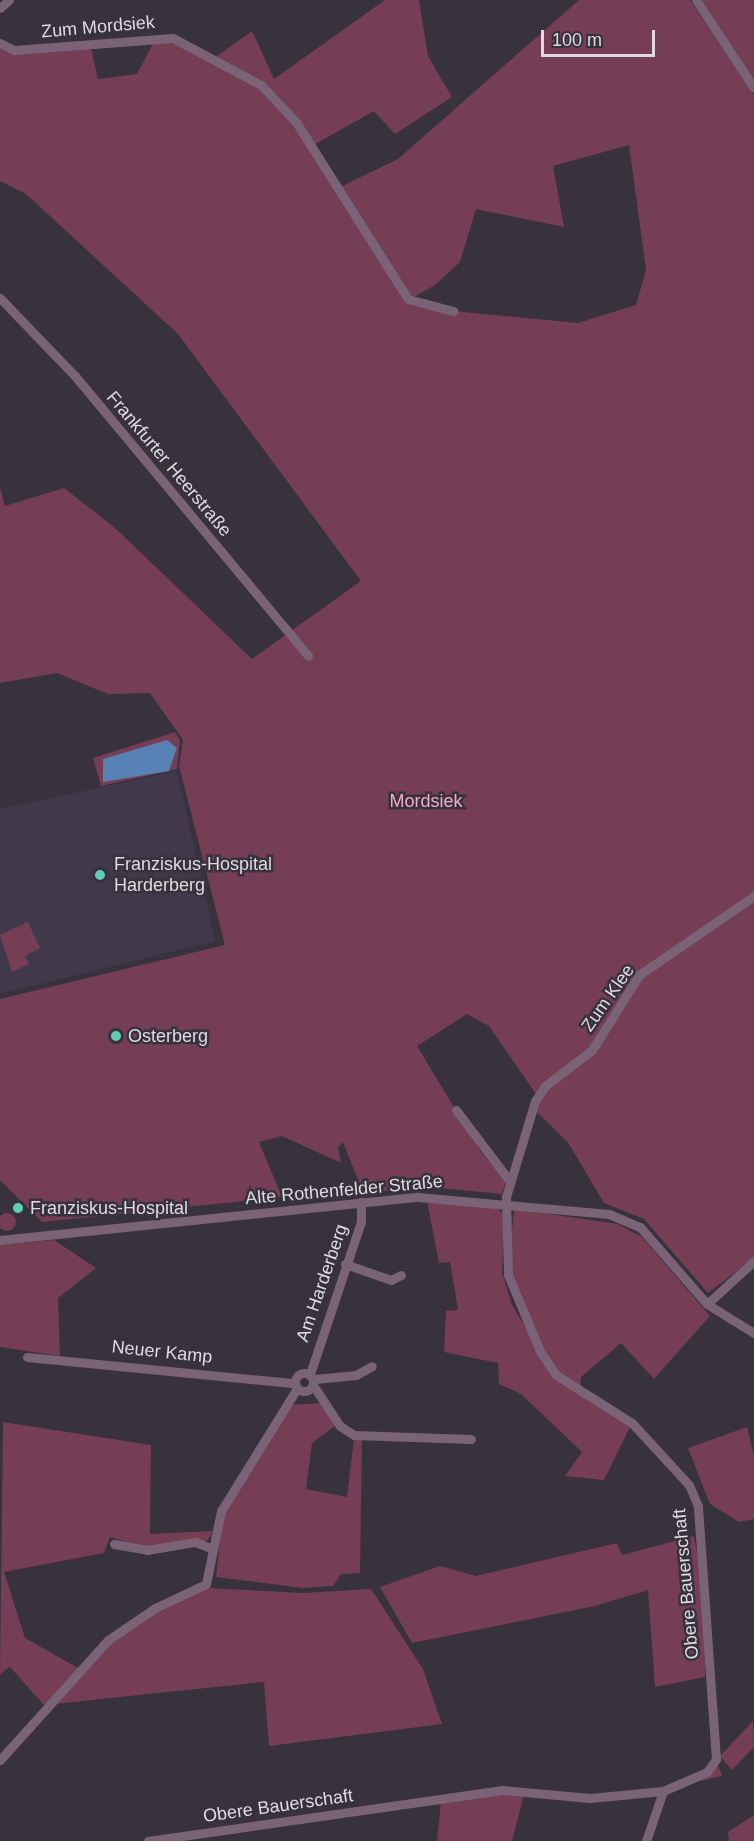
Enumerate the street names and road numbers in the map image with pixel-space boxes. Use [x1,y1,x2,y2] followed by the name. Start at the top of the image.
[40,11,156,43] street label: Zum Mordsiek
[102,387,236,541] street label: Frankfurter Heerstraße
[577,960,639,1036] street label: Zum Klee
[244,1171,444,1209] street label: Alte Rothenfelder Straße
[292,1221,352,1345] street label: Am Harderberg
[111,1336,213,1368] street label: Neuer Kamp
[669,1508,703,1660] street label: Obere Bauerschaft
[202,1785,354,1827] street label: Obere Bauerschaft

